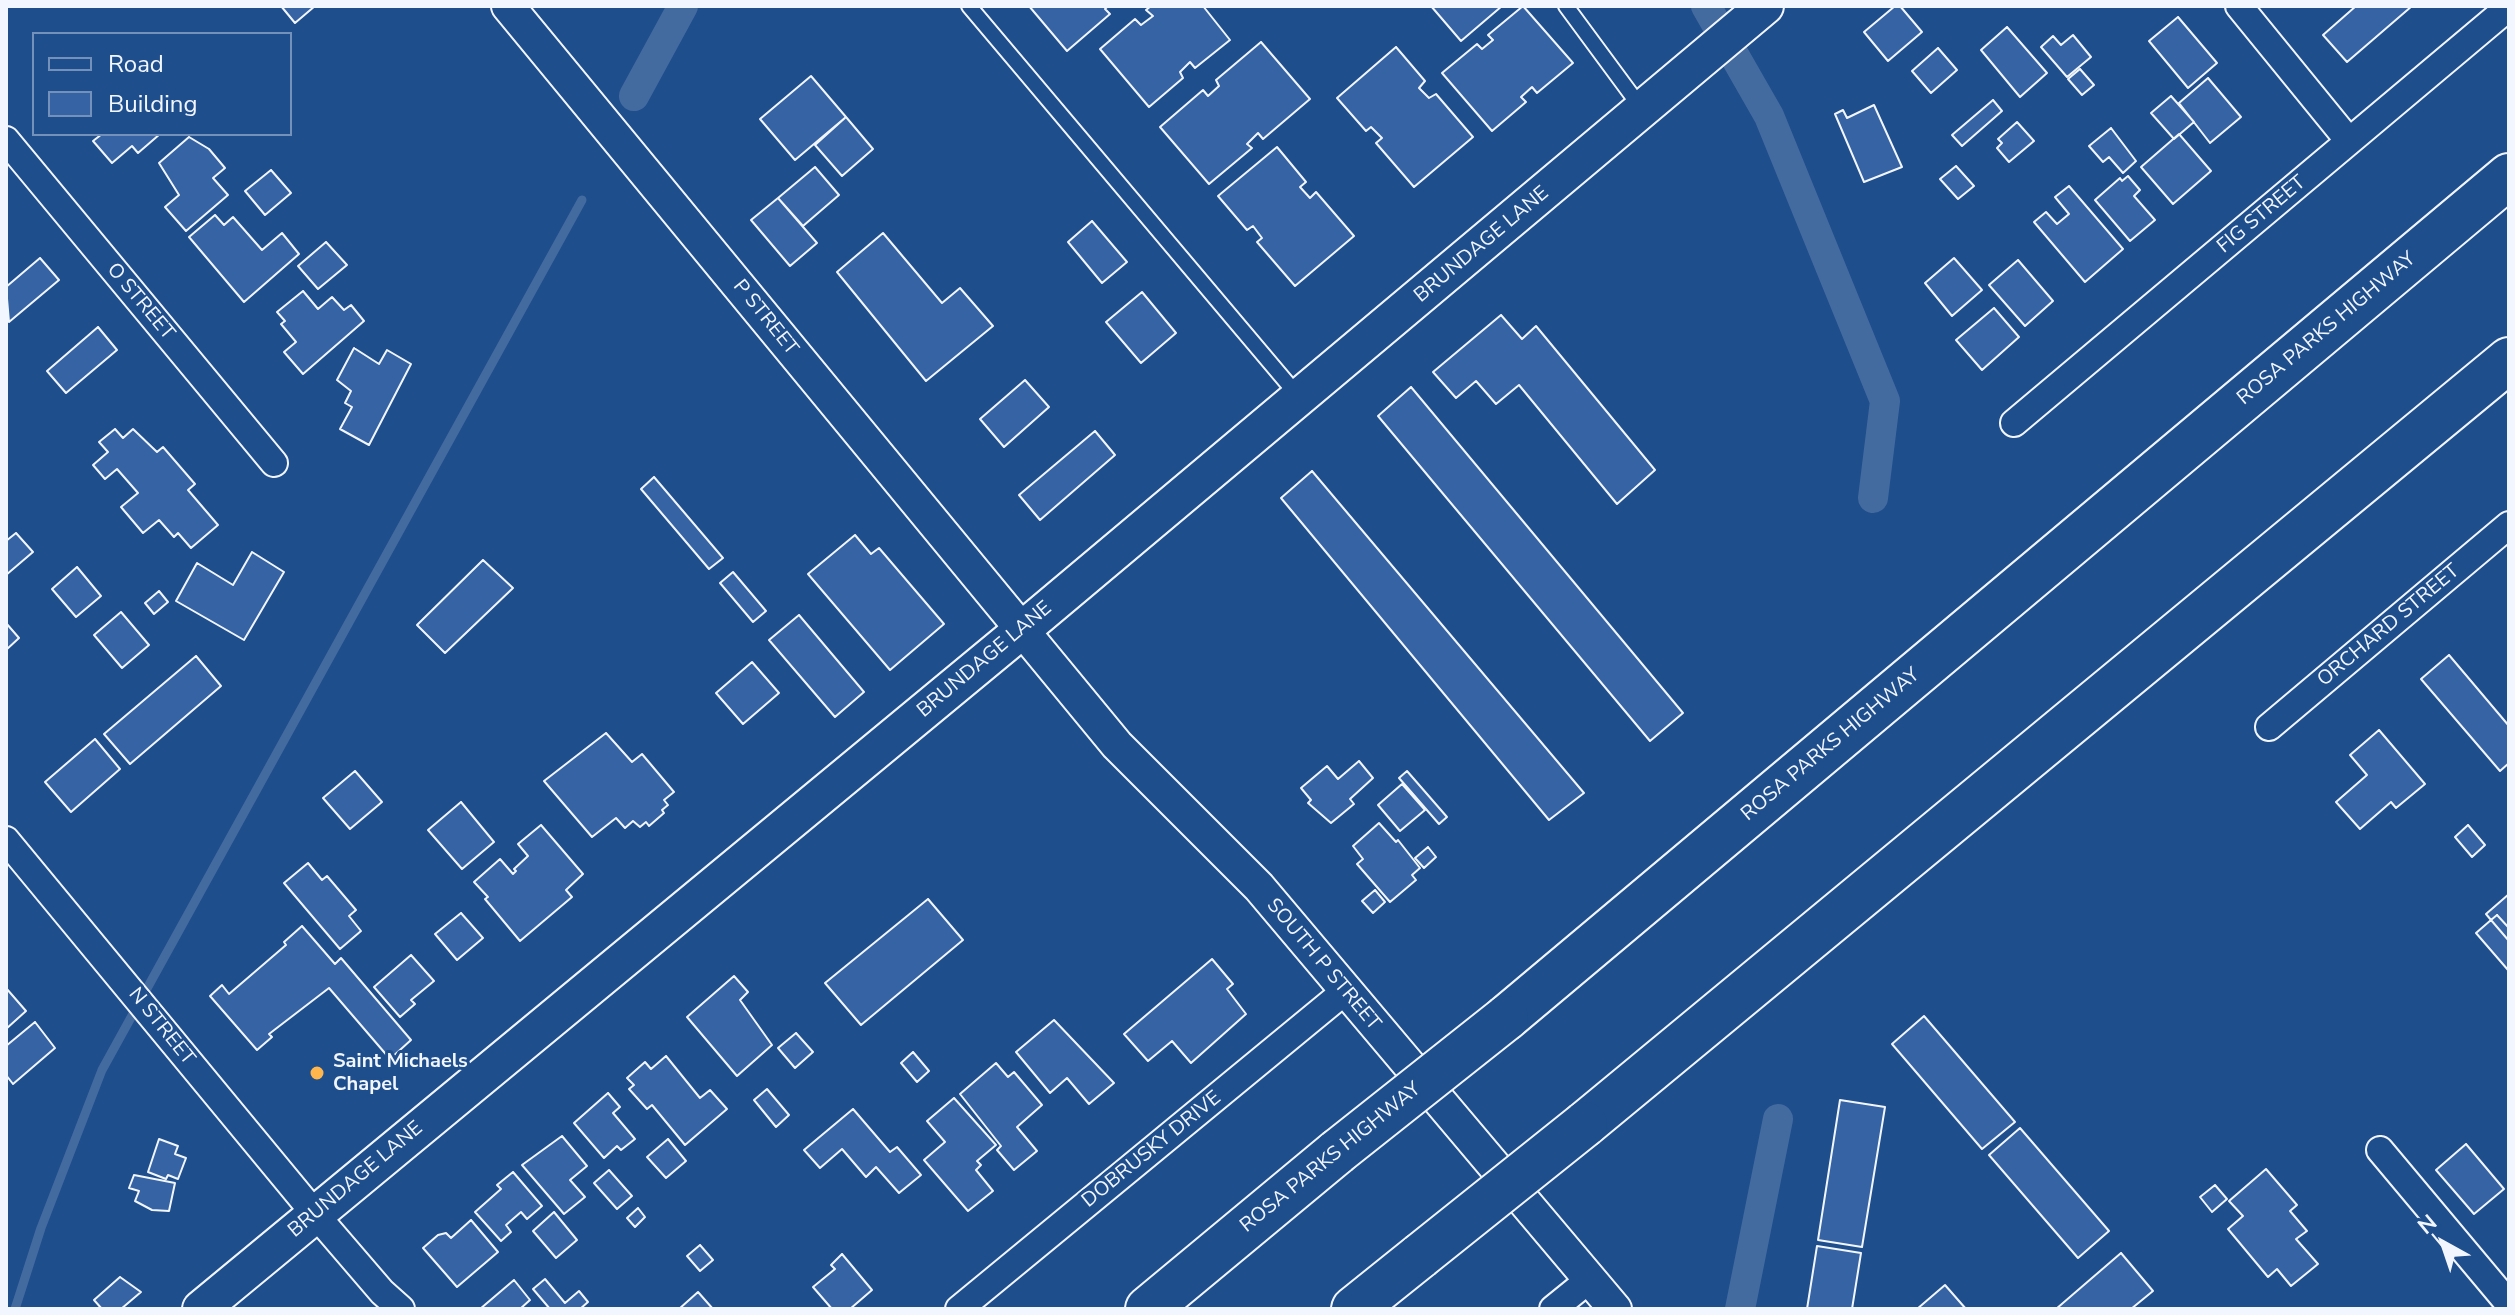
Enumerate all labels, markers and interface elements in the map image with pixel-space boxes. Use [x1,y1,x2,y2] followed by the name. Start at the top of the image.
[32,32,292,136] legend
[108,48,164,80] text: Road
[108,88,198,120] text: Building
[2213,171,2311,259] street label: FIG STREET
[1410,182,1554,308] street label: BRUNDAGE LANE
[2233,247,2421,411] street label: ROSA PARKS HIGHWAY
[101,259,179,345] street label: O STREET
[727,275,803,361] street label: P STREET
[2313,560,2465,692] street label: ORCHARD STREET
[913,597,1057,723] street label: BRUNDAGE LANE
[1737,663,1925,827] street label: ROSA PARKS HIGHWAY
[1261,894,1385,1036] street label: SOUTH P STREET
[123,984,199,1070] street label: N STREET
[333,1050,468,1097] place label: Saint Michaels Chapel
[308,1064,326,1082] marker: Saint Michaels Chapel
[1236,1078,1426,1238] street label: ROSA PARKS HIGHWAY
[1078,1087,1226,1213] street label: DOBRUSKY DRIVE
[284,1117,428,1243] street label: BRUNDAGE LANE
[2403,1203,2483,1283] north arrow
[2412,1208,2444,1241] text: N

